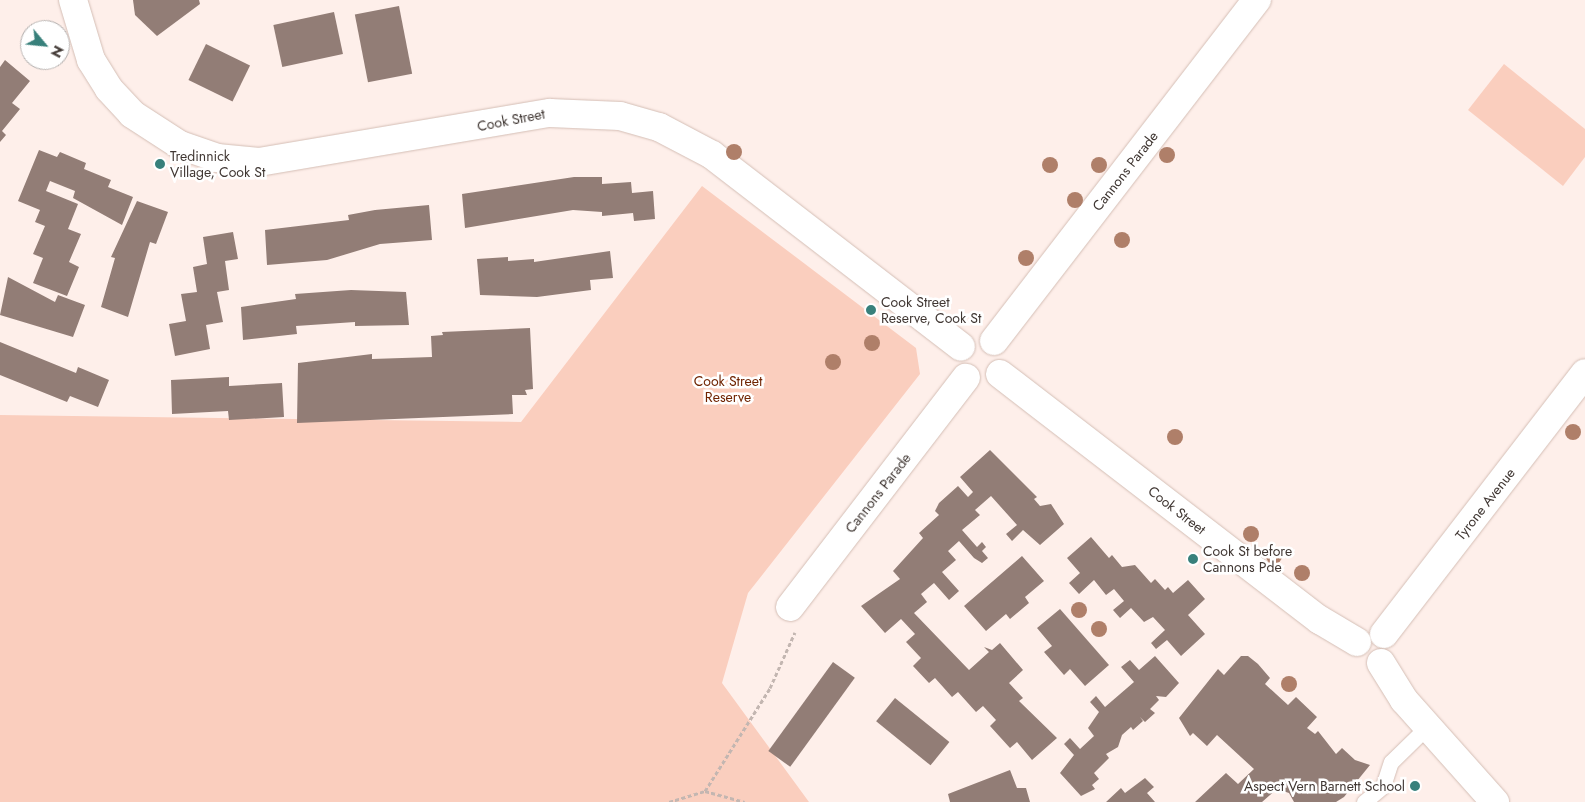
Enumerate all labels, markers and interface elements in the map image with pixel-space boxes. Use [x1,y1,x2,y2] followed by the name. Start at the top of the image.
[20,20,70,70] north arrow
[46,42,69,61] text: N
[476,105,546,135] street label: Cook Street
[1089,128,1161,214] street label: Cannons Parade
[170,148,265,180] place label: Tredinnick Village, Cook St
[154,158,166,170] marker: Tredinnick Village, Cook St
[881,294,981,326] place label: Cook Street Reserve, Cook St
[865,304,877,316] marker: Cook Street Reserve, Cook St
[694,373,762,406] park label: Cook Street Reserve
[842,450,914,536] street label: Cannons Parade
[1452,465,1518,543] street label: Tyrone Avenue
[1145,482,1209,538] street label: Cook Street
[1203,543,1292,576] place label: Cook St before Cannons Pde
[1187,553,1199,565] marker: Cook St before Cannons Pde
[1244,778,1405,794] place label: Aspect Vern Barnett School
[1409,780,1421,792] marker: Aspect Vern Barnett School

